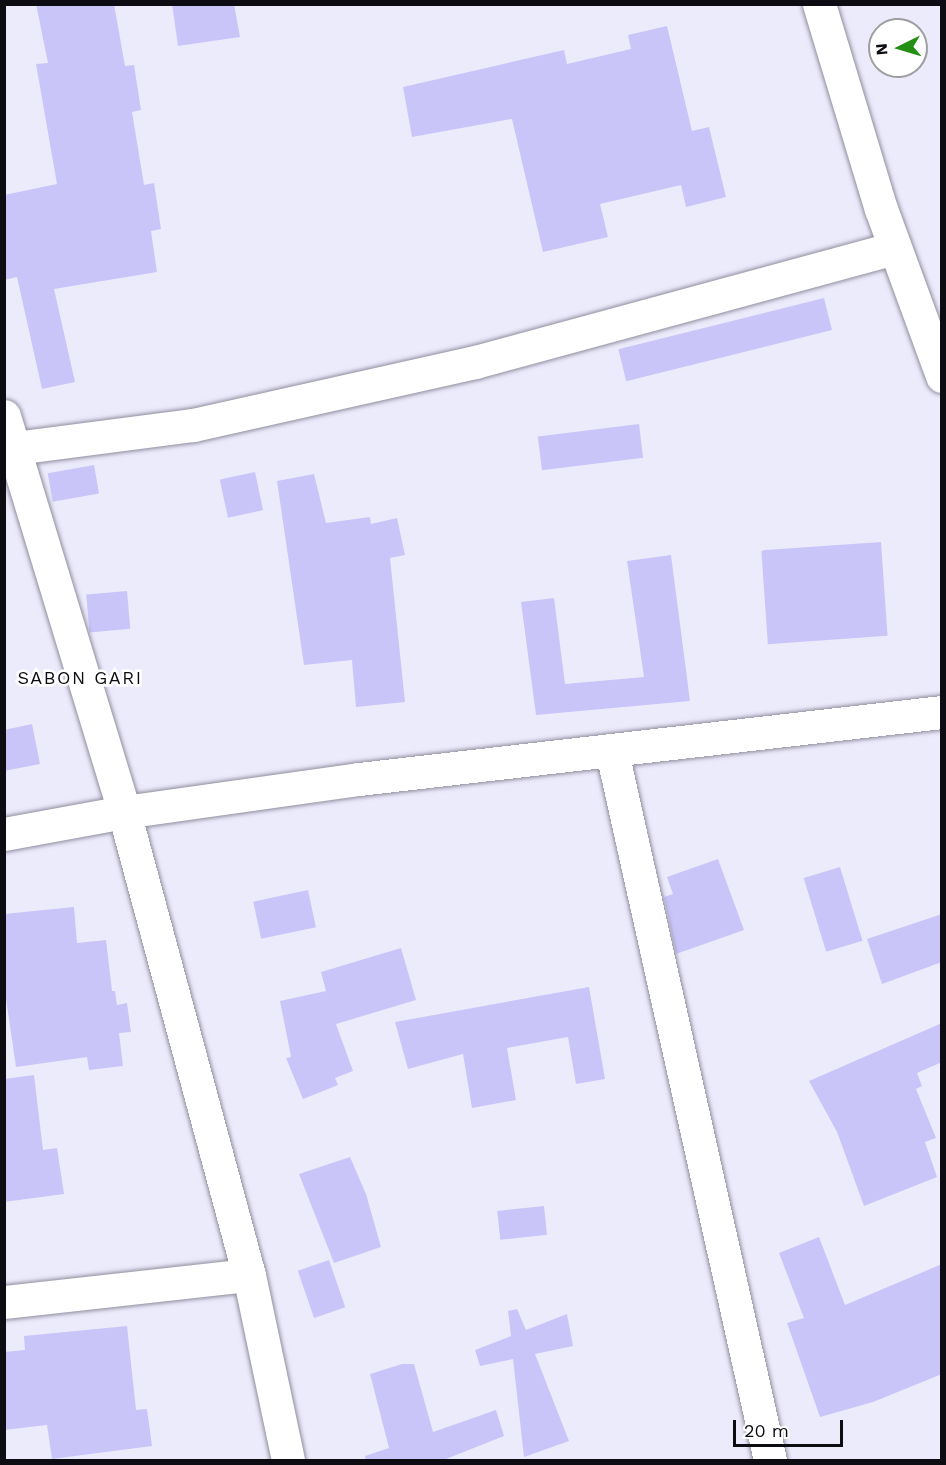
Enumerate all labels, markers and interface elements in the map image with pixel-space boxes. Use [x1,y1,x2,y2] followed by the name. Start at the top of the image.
[868,18,928,78] north arrow
[872,43,892,56] text: N
[17,667,143,689] district label: SABON GARI
[736,1408,846,1446] scale bar
[744,1420,789,1441] text: 20 m

